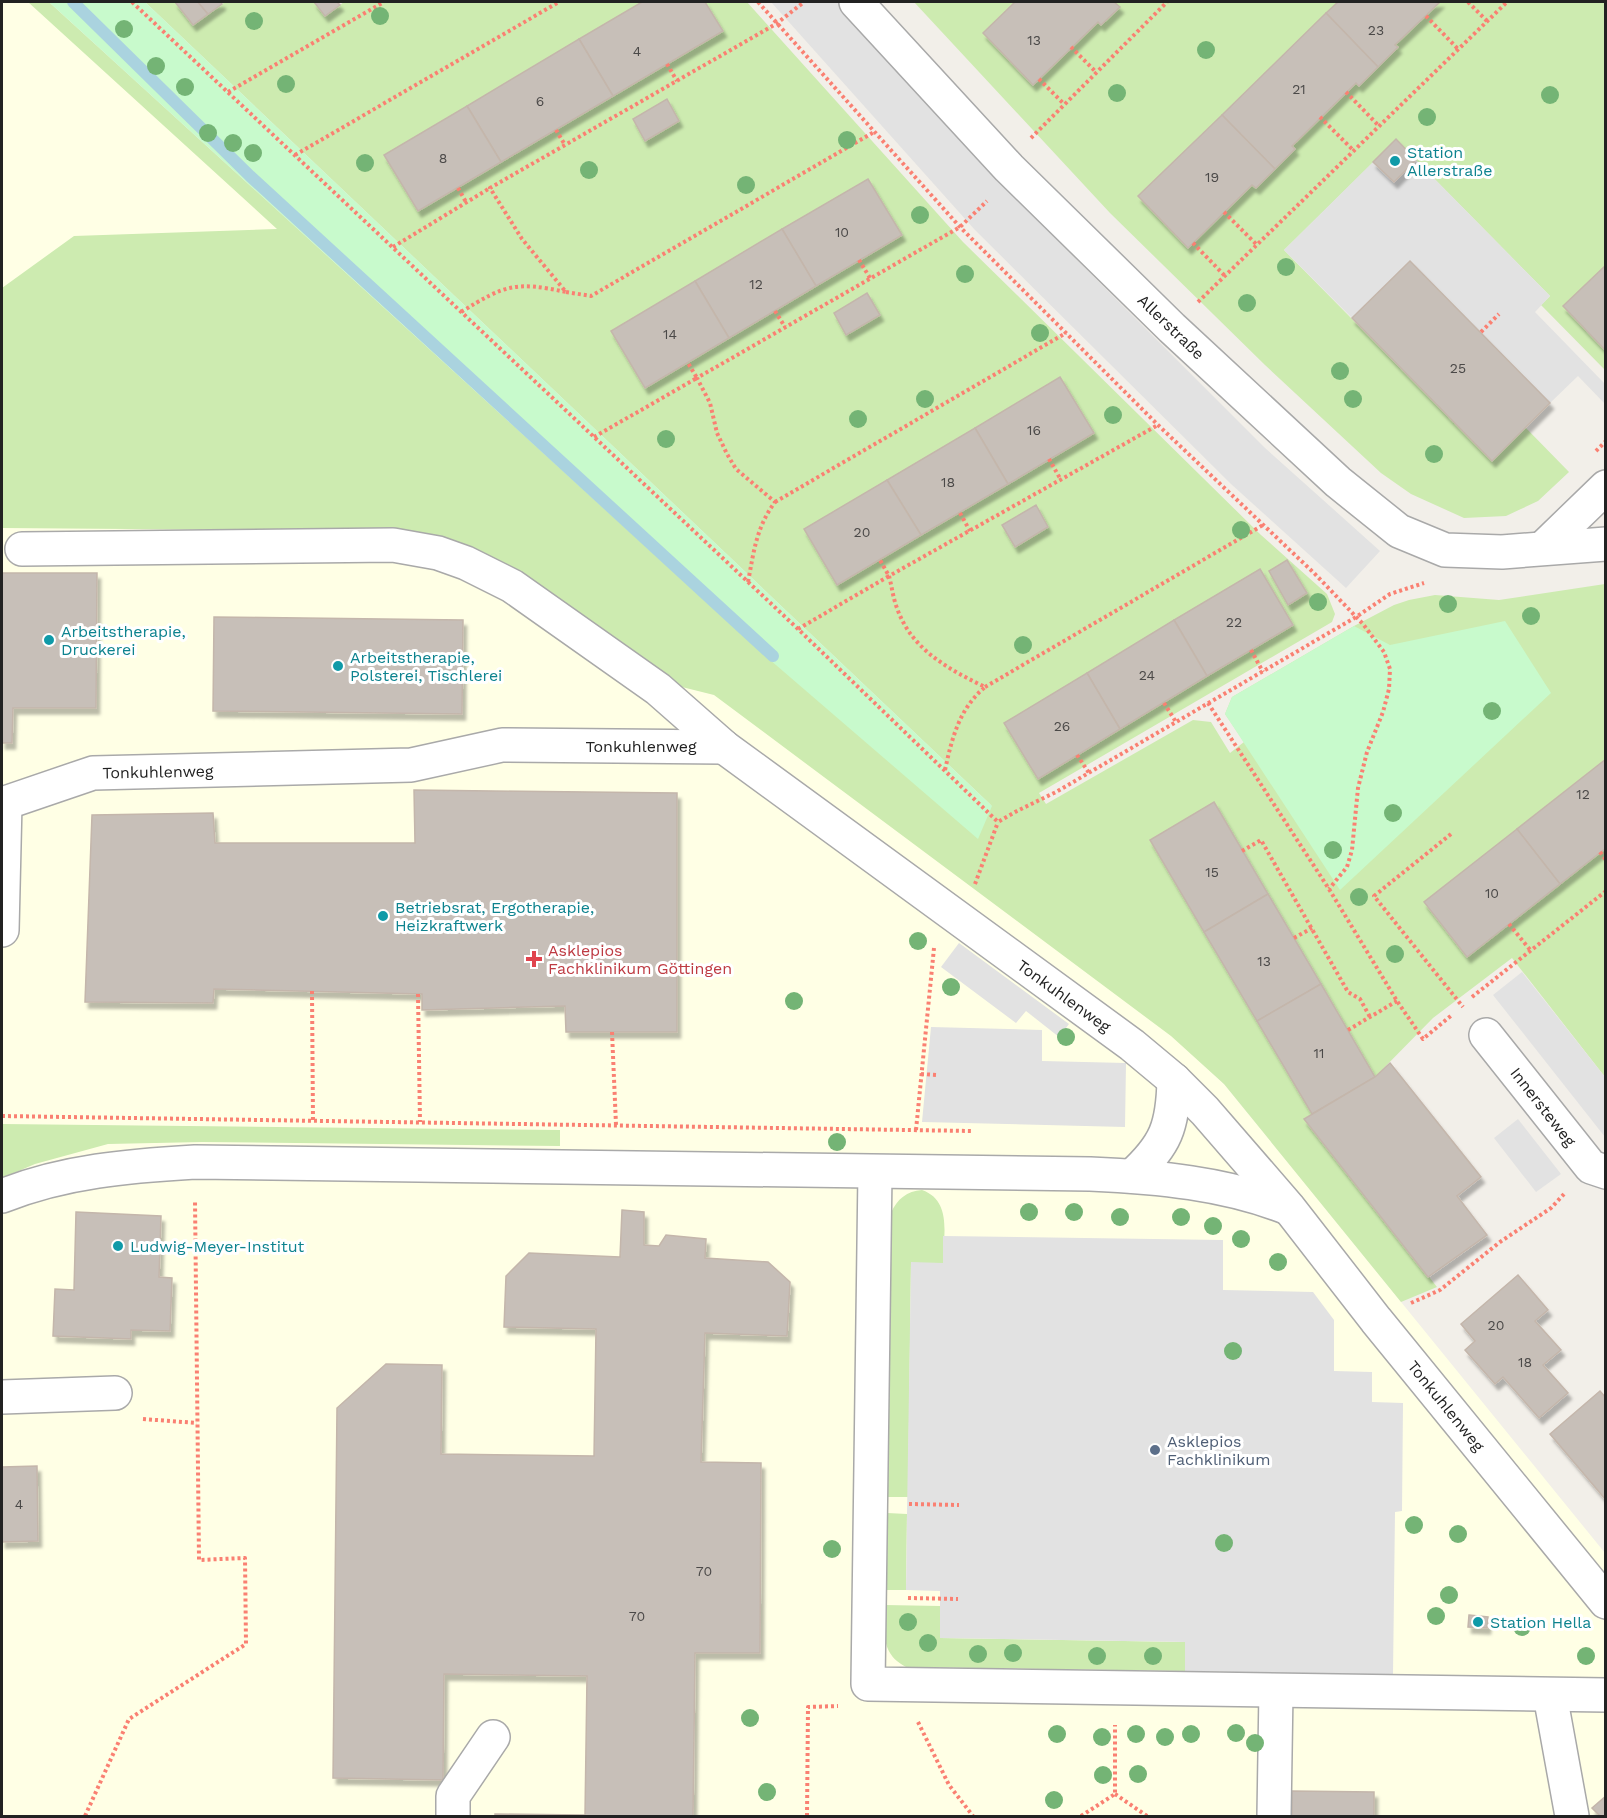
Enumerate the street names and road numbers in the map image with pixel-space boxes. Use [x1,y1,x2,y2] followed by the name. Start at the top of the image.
[1134,291,1208,363] street label: Allerstraße
[585,737,697,756] street label: Tonkuhlenweg
[102,762,214,782] street label: Tonkuhlenweg
[1014,956,1115,1037] street label: Tonkuhlenweg
[1506,1064,1580,1151] street label: Innersteweg
[1404,1357,1489,1455] street label: Tonkuhlenweg

